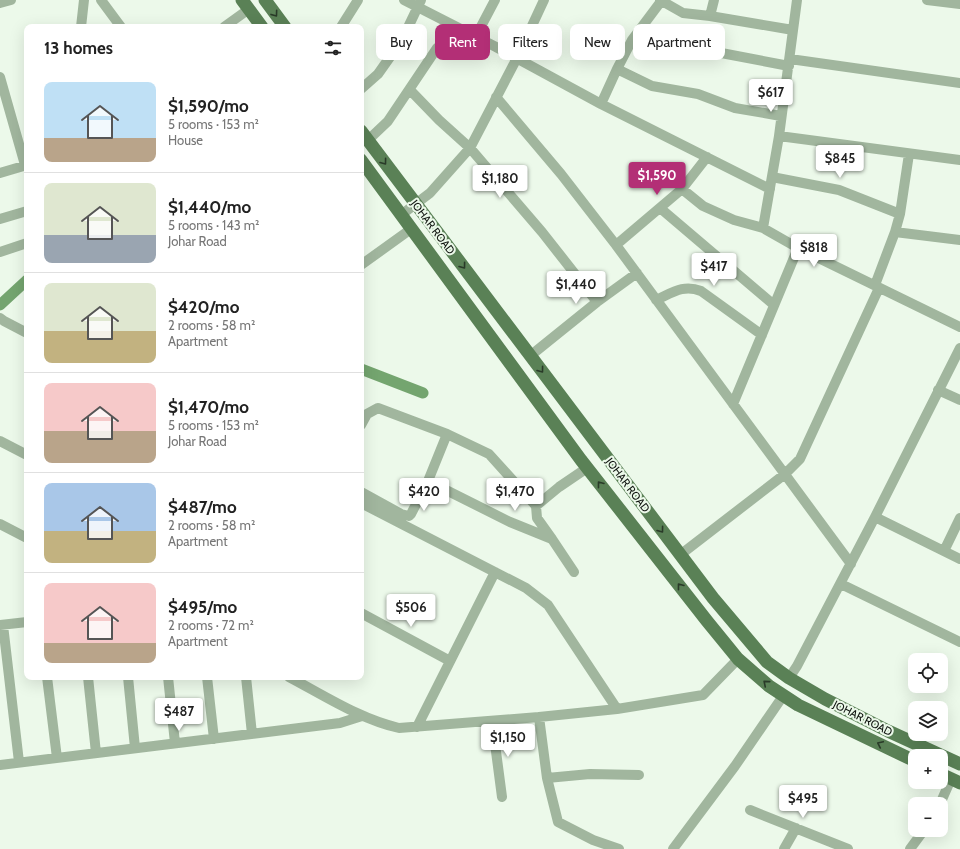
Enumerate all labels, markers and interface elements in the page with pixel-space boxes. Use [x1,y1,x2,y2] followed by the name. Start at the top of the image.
[270,9,277,16] one-way arrow
[376,24,427,60] chip: Buy
[435,24,490,60] chip: Rent
[498,24,562,60] chip: Filters
[570,24,625,60] chip: New
[633,24,725,60] chip: Apartment
[322,37,344,59] icon: filters
[44,38,113,58] text: 13 homes
[747,79,795,113] pin: $617
[758,84,784,100] text: $617
[168,96,249,116] text: $1,590/mo
[76,98,124,146] icon: home
[168,116,259,132] text: 5 rooms · 153 m²
[168,132,203,148] text: House
[816,145,864,179] pin: $845
[825,150,855,166] text: $845
[380,158,387,165] one-way arrow
[624,162,690,196] pin: $1,590
[467,165,533,199] pin: $1,180
[638,167,676,183] text: $1,590
[482,170,518,186] text: $1,180
[407,196,458,257] street label: JOHAR ROAD
[168,197,251,217] text: $1,440/mo
[76,199,124,247] icon: home
[168,217,259,233] text: 5 rooms · 143 m²
[168,233,227,249] text: Johar Road
[790,234,838,268] pin: $818
[800,239,828,255] text: $818
[690,253,738,287] pin: $417
[701,258,727,274] text: $417
[458,261,465,268] one-way arrow
[543,271,609,305] pin: $1,440
[556,276,596,292] text: $1,440
[168,297,239,317] text: $420/mo
[76,299,124,347] icon: home
[168,317,255,333] text: 2 rooms · 58 m²
[168,333,228,349] text: Apartment
[536,365,543,372] one-way arrow
[168,397,249,417] text: $1,470/mo
[76,399,124,447] icon: home
[168,417,259,433] text: 5 rooms · 153 m²
[168,433,227,449] text: Johar Road
[602,454,653,515] street label: JOHAR ROAD
[400,478,448,512] pin: $420
[482,478,548,512] pin: $1,470
[597,481,604,488] one-way arrow
[408,483,440,499] text: $420
[495,483,535,499] text: $1,470
[168,497,237,517] text: $487/mo
[76,499,124,547] icon: home
[168,517,255,533] text: 2 rooms · 58 m²
[656,525,663,532] one-way arrow
[168,533,228,549] text: Apartment
[677,584,684,591] one-way arrow
[387,594,435,628] pin: $506
[168,597,237,617] text: $495/mo
[76,599,124,647] icon: home
[395,599,427,615] text: $506
[168,617,254,633] text: 2 rooms · 72 m²
[168,633,228,649] text: Apartment
[908,653,948,837] map controls
[908,653,948,693] button: locate
[763,681,770,688] one-way arrow
[830,697,895,739] street label: JOHAR ROAD
[155,698,203,732] pin: $487
[908,701,948,741] button: layers
[164,703,194,719] text: $487
[475,724,541,758] pin: $1,150
[490,729,526,745] text: $1,150
[876,741,884,749] one-way arrow
[908,749,948,789] button: +
[779,785,827,819] pin: $495
[788,790,818,806] text: $495
[908,797,948,837] button: −

